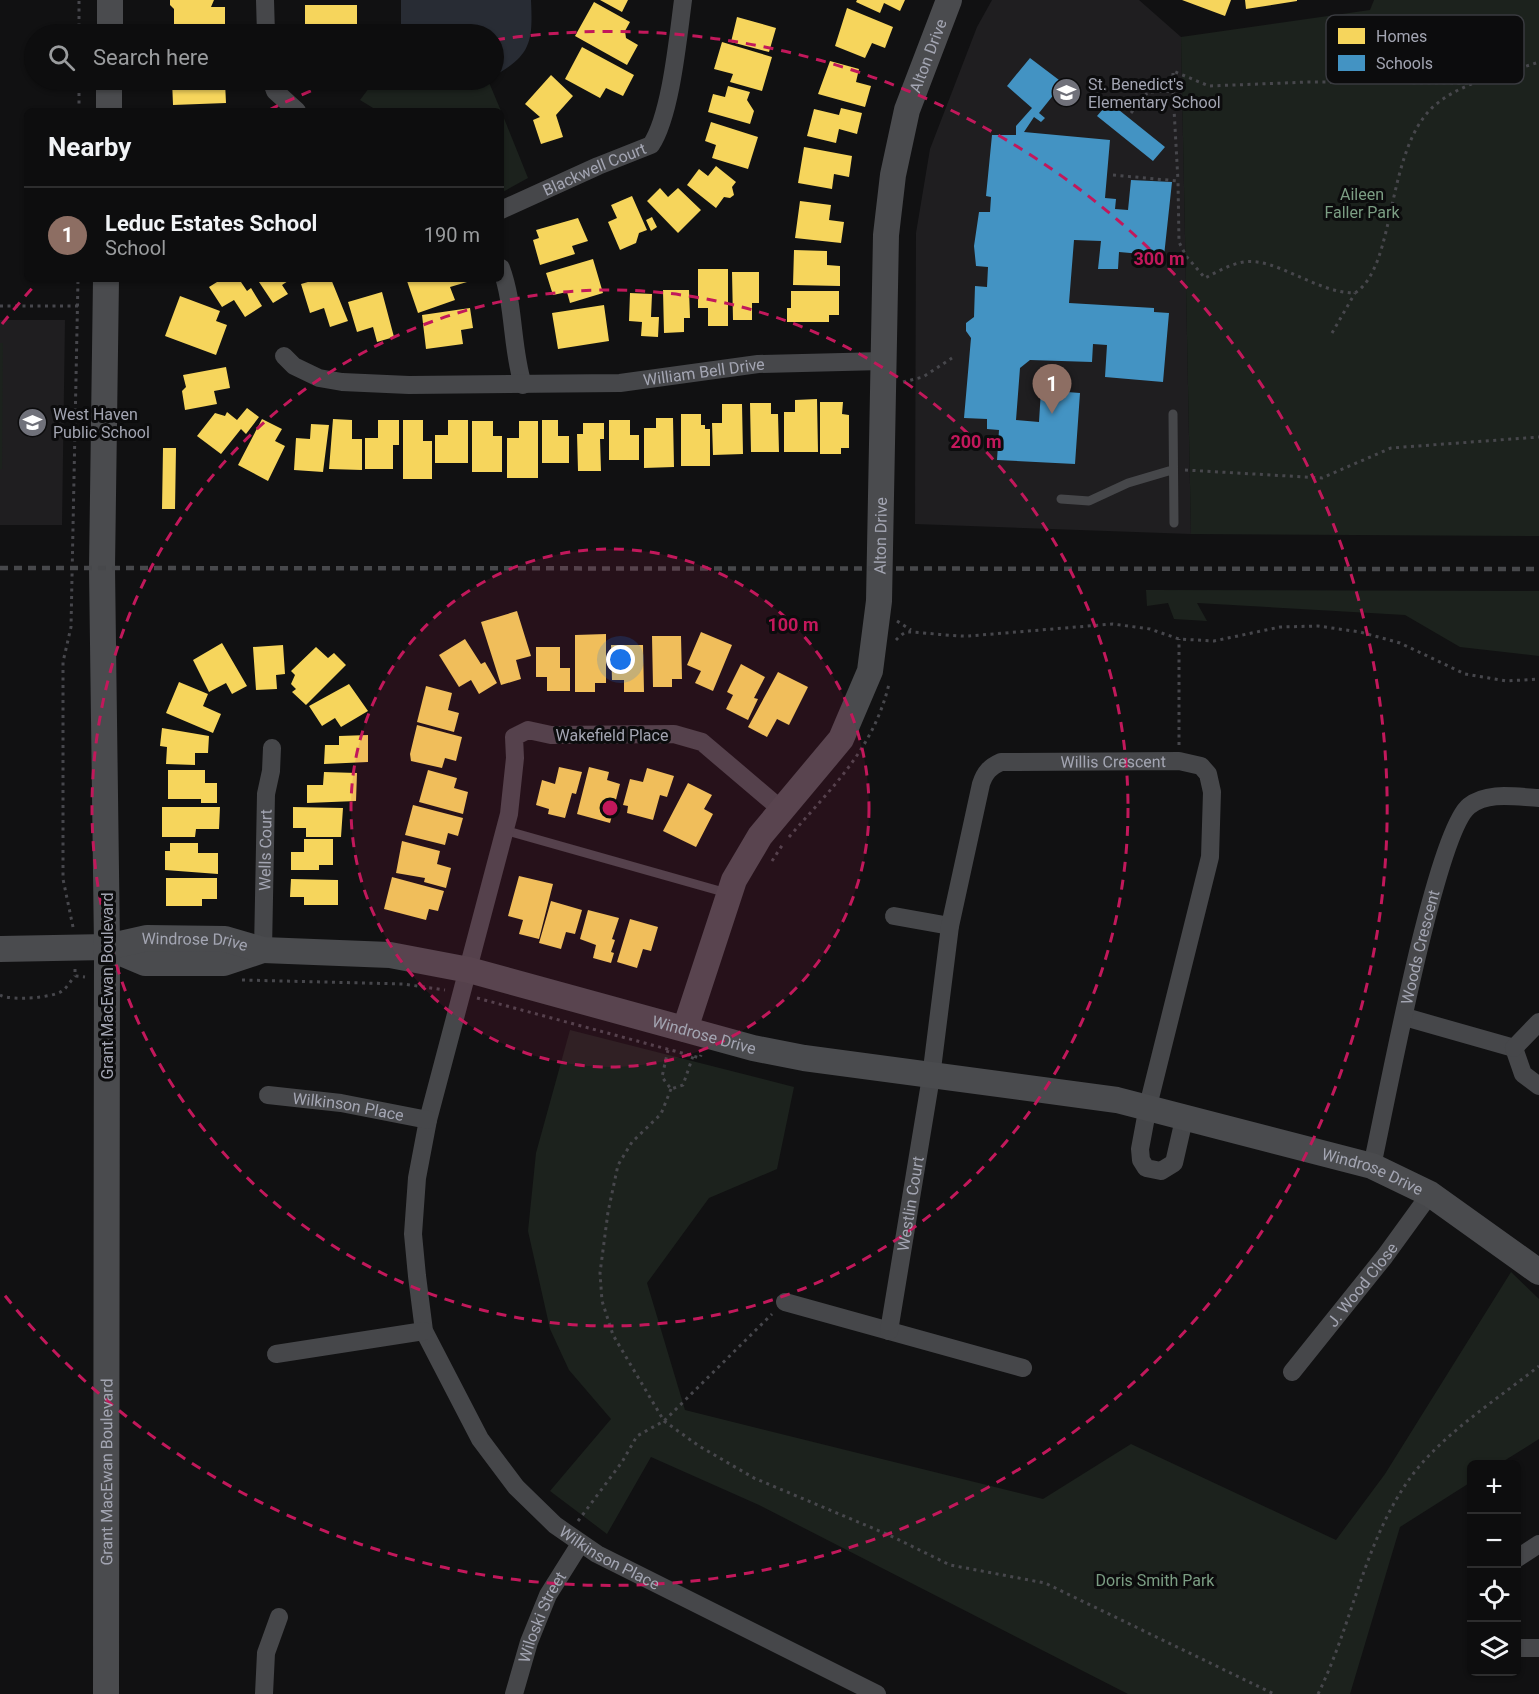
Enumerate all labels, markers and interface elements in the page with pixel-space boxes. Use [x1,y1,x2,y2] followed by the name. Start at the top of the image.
[1326,15,1524,84] legend
[905,16,950,95] street label: Alton Drive
[24,24,504,90] search box
[1376,27,1427,46] text: Homes
[45,41,78,74] icon: search
[93,45,209,70] text: Search here
[1376,54,1433,73] text: Schools
[1088,75,1221,112] place label: St. Benedict's Elementary School
[1051,77,1083,109] school or university icon: St. Benedict's Elementary School
[48,132,131,162] text: Nearby
[540,138,649,199] street label: Blackwell Court
[1324,185,1400,222] park label: Aileen Faller Park
[105,211,317,236] text: Leduc Estates School
[62,223,73,247] text: 1
[424,223,480,247] text: 190 m
[105,236,166,260] text: School
[1133,248,1185,269] text: 300 m
[642,354,765,389] street label: William Bell Drive
[1032,364,1072,414] pin: 1
[53,405,150,442] place label: West Haven Public School
[16,407,48,439] school or university icon: West Haven Public School
[950,431,1002,452] text: 200 m
[870,497,890,575] street label: Alton Drive
[767,614,819,635] text: 100 m
[606,645,635,674] your location
[556,726,668,745] street label: Wakefield Place
[1060,752,1166,771] street label: Willis Crescent
[600,798,620,818] centre of rings
[255,809,275,891] street label: Wells Court
[1397,888,1443,1006] street label: Woods Crescent
[98,892,117,1080] street label: Grant MacEwan Boulevard
[141,928,250,955] street label: Windrose Drive
[650,1011,758,1058] street label: Windrose Drive
[292,1088,405,1125] street label: Wilkinson Place
[1320,1144,1426,1199] street label: Windrose Drive
[893,1155,927,1253] street label: Westlin Court
[1323,1239,1401,1331] street label: J. Wood Close
[97,1378,116,1566] street label: Grant MacEwan Boulevard
[1467,1460,1521,1676] map controls
[1467,1460,1521,1514] button: +
[1467,1514,1521,1568] button: −
[556,1522,663,1593] street label: Wilkinson Place
[514,1568,570,1665] street label: Wiloski Street
[1467,1568,1521,1622] button: locate
[1096,1571,1215,1590] park label: Doris Smith Park
[1467,1622,1521,1676] button: layers

